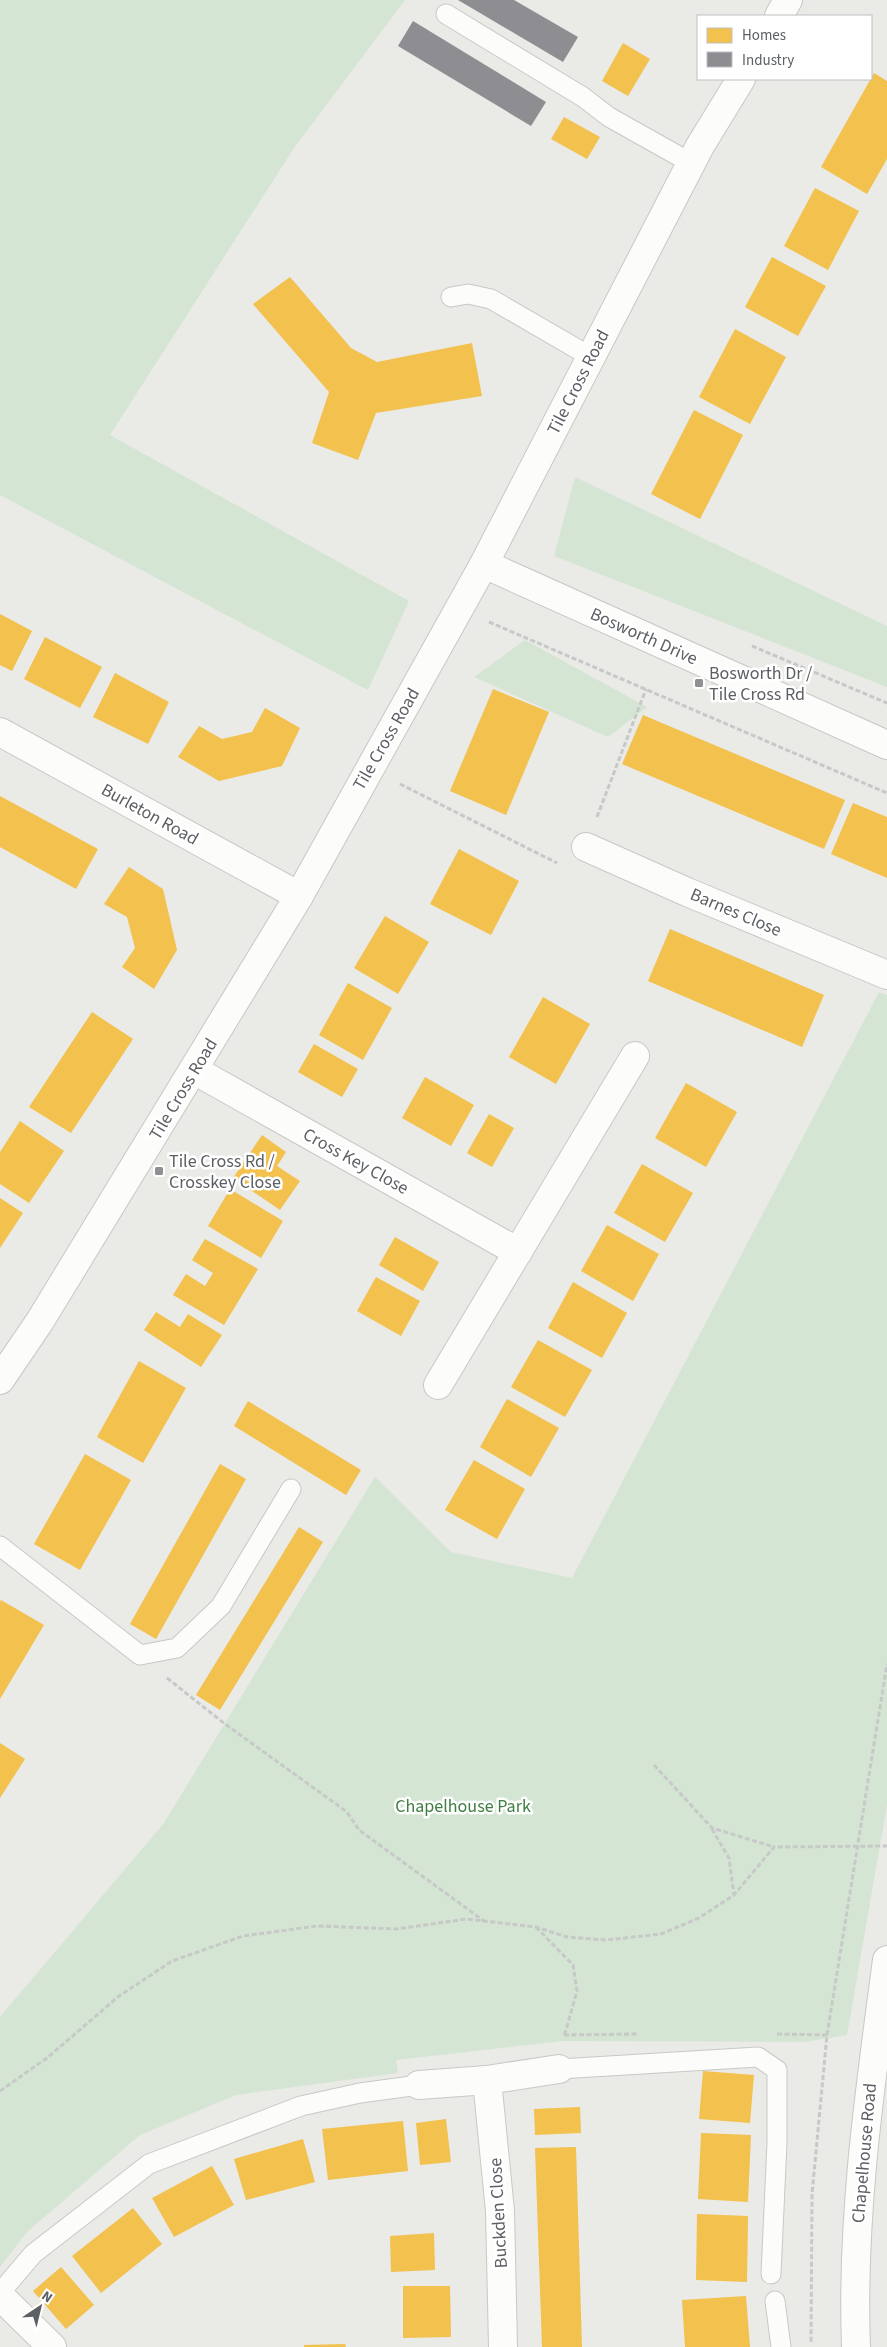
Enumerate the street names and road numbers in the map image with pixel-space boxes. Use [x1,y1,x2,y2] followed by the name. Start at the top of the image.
[541,326,616,439] street label: Tile Cross Road
[586,602,702,671] street label: Bosworth Drive
[347,683,426,795] street label: Tile Cross Road
[97,777,203,851] street label: Burleton Road
[686,882,785,943] street label: Barnes Close
[143,1034,224,1145] street label: Tile Cross Road
[298,1122,413,1201] street label: Cross Key Close
[846,2082,883,2224] street label: Chapelhouse Road
[483,2157,514,2269] street label: Buckden Close

